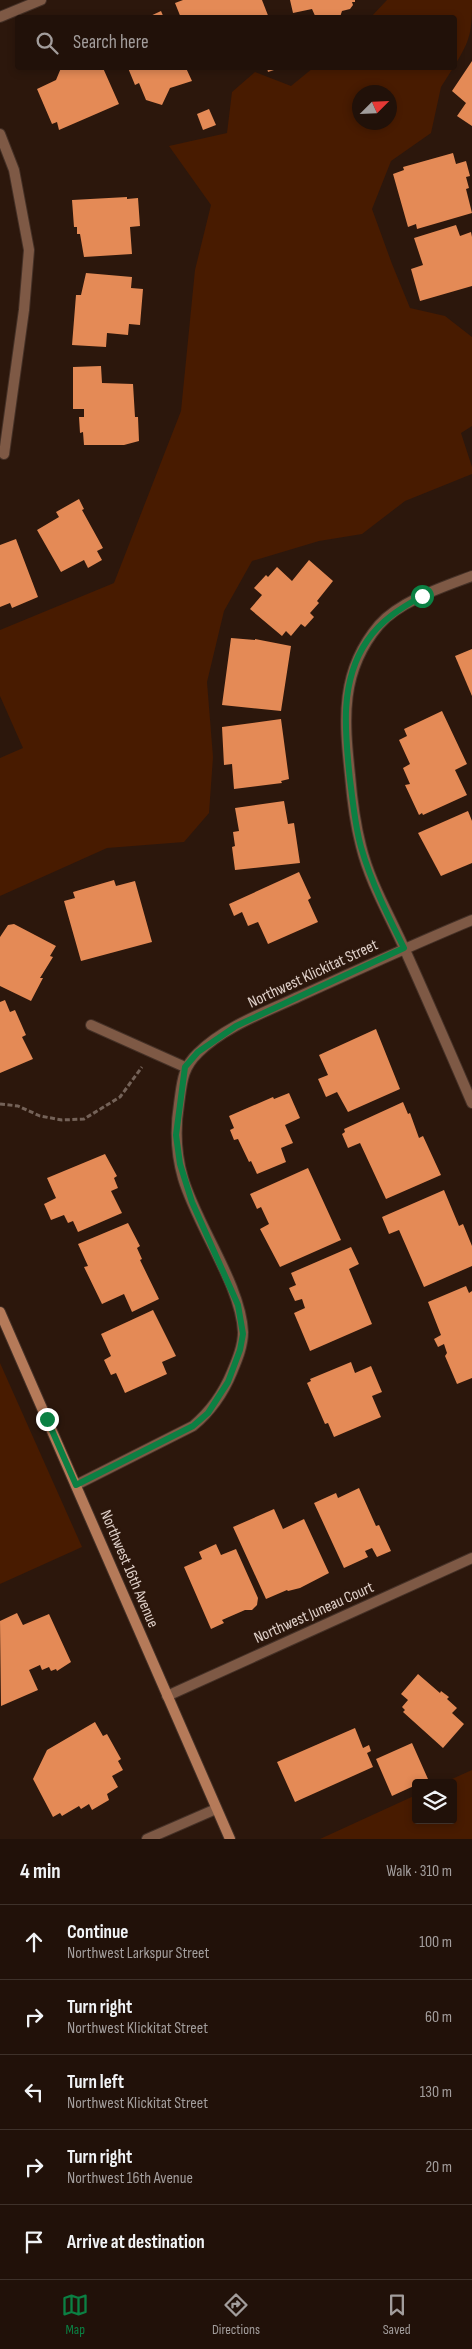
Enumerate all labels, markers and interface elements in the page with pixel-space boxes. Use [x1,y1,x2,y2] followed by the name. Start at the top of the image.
[15,15,457,70] search box
[33,29,61,57] icon: search
[73,31,149,54] text: Search here
[352,85,397,130] north arrow
[411,585,434,608] route start
[245,936,381,1012] street label: Northwest Klickitat Street
[36,1408,59,1431] route end
[96,1507,162,1631] street label: Northwest 16th Avenue
[251,1578,377,1648] street label: Northwest Juneau Court
[412,1779,457,1824] map controls
[412,1779,457,1824] button: layers
[20,1859,61,1884] text: 4 min
[386,1862,452,1881] text: Walk · 310 m
[67,1921,128,1944] text: Continue
[20,1928,48,1956] icon: ahead
[419,1933,452,1952] text: 100 m
[67,1944,209,1963] text: Northwest Larkspur Street
[67,1996,132,2019] text: Turn right
[20,2003,48,2031] icon: right
[425,2008,452,2027] text: 60 m
[67,2019,208,2038] text: Northwest Klickitat Street
[67,2071,124,2094] text: Turn left
[20,2078,48,2106] icon: left
[420,2083,452,2102] text: 130 m
[67,2094,208,2113] text: Northwest Klickitat Street
[67,2146,132,2169] text: Turn right
[20,2153,48,2181] icon: right
[425,2158,452,2177] text: 20 m
[67,2169,193,2188] text: Northwest 16th Avenue
[20,2228,48,2256] icon: arrive
[67,2231,205,2254] text: Arrive at destination
[61,2291,89,2338] tab: Map
[212,2291,260,2338] tab: Directions
[383,2291,411,2338] tab: Saved

